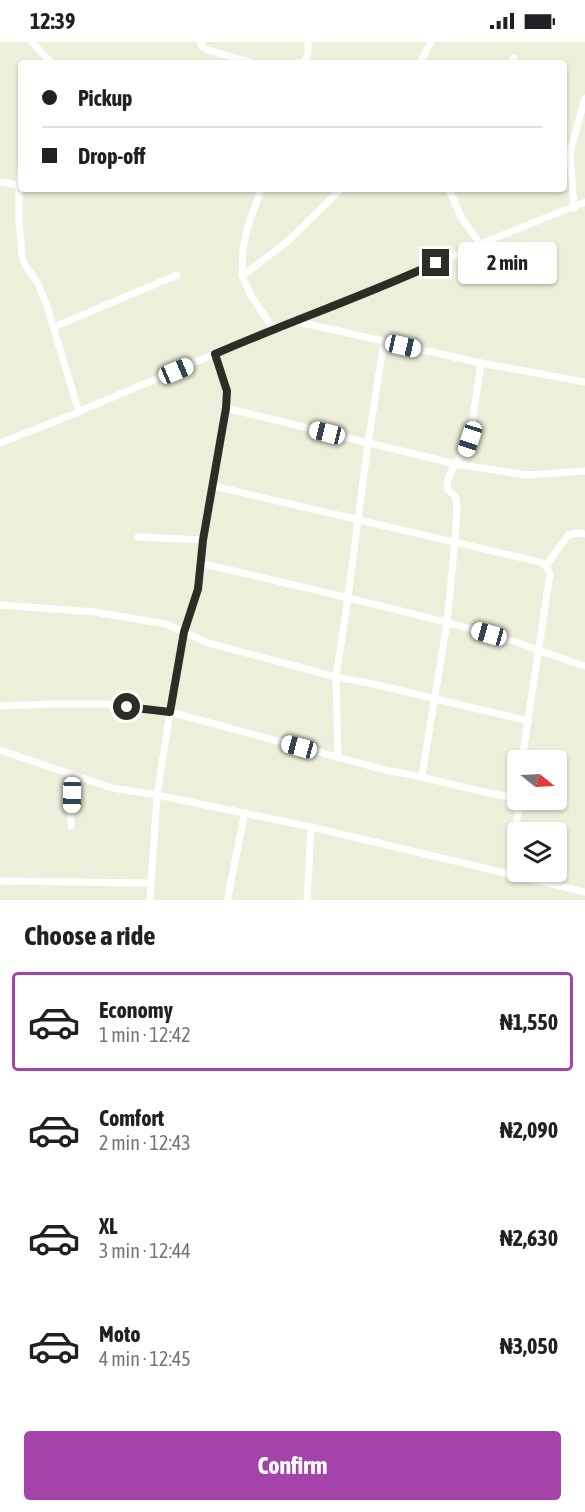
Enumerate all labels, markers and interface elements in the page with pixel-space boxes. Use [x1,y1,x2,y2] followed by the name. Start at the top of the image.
[30,8,75,34] text: 12:39
[78,85,133,111] text: Pickup
[78,143,145,169] text: Drop-off
[457,242,556,284] callout: 2 min
[422,249,449,276] route end
[487,251,528,274] text: 2 min
[383,333,423,359] car
[156,356,196,386] car
[456,419,484,459] car
[307,420,347,446] car
[469,620,509,648] car
[113,693,140,720] route start
[279,734,319,760] car
[507,750,567,810] north arrow
[507,750,567,882] map controls
[63,777,81,813] car
[507,822,567,882] button: layers
[24,920,156,951] text: Choose a ride
[27,995,81,1049] icon: car
[99,997,173,1023] text: Economy
[500,1009,558,1035] text: ₦1,550
[99,1023,191,1046] text: 1 min · 12:42
[27,1103,81,1157] icon: car
[99,1105,164,1131] text: Comfort
[500,1117,558,1143] text: ₦2,090
[99,1131,191,1154] text: 2 min · 12:43
[27,1211,81,1265] icon: car
[99,1213,117,1239] text: XL
[500,1225,558,1251] text: ₦2,630
[99,1239,191,1262] text: 3 min · 12:44
[27,1319,81,1373] icon: car
[99,1321,141,1347] text: Moto
[500,1333,558,1359] text: ₦3,050
[99,1347,191,1370] text: 4 min · 12:45
[24,1431,561,1500] button: Confirm

